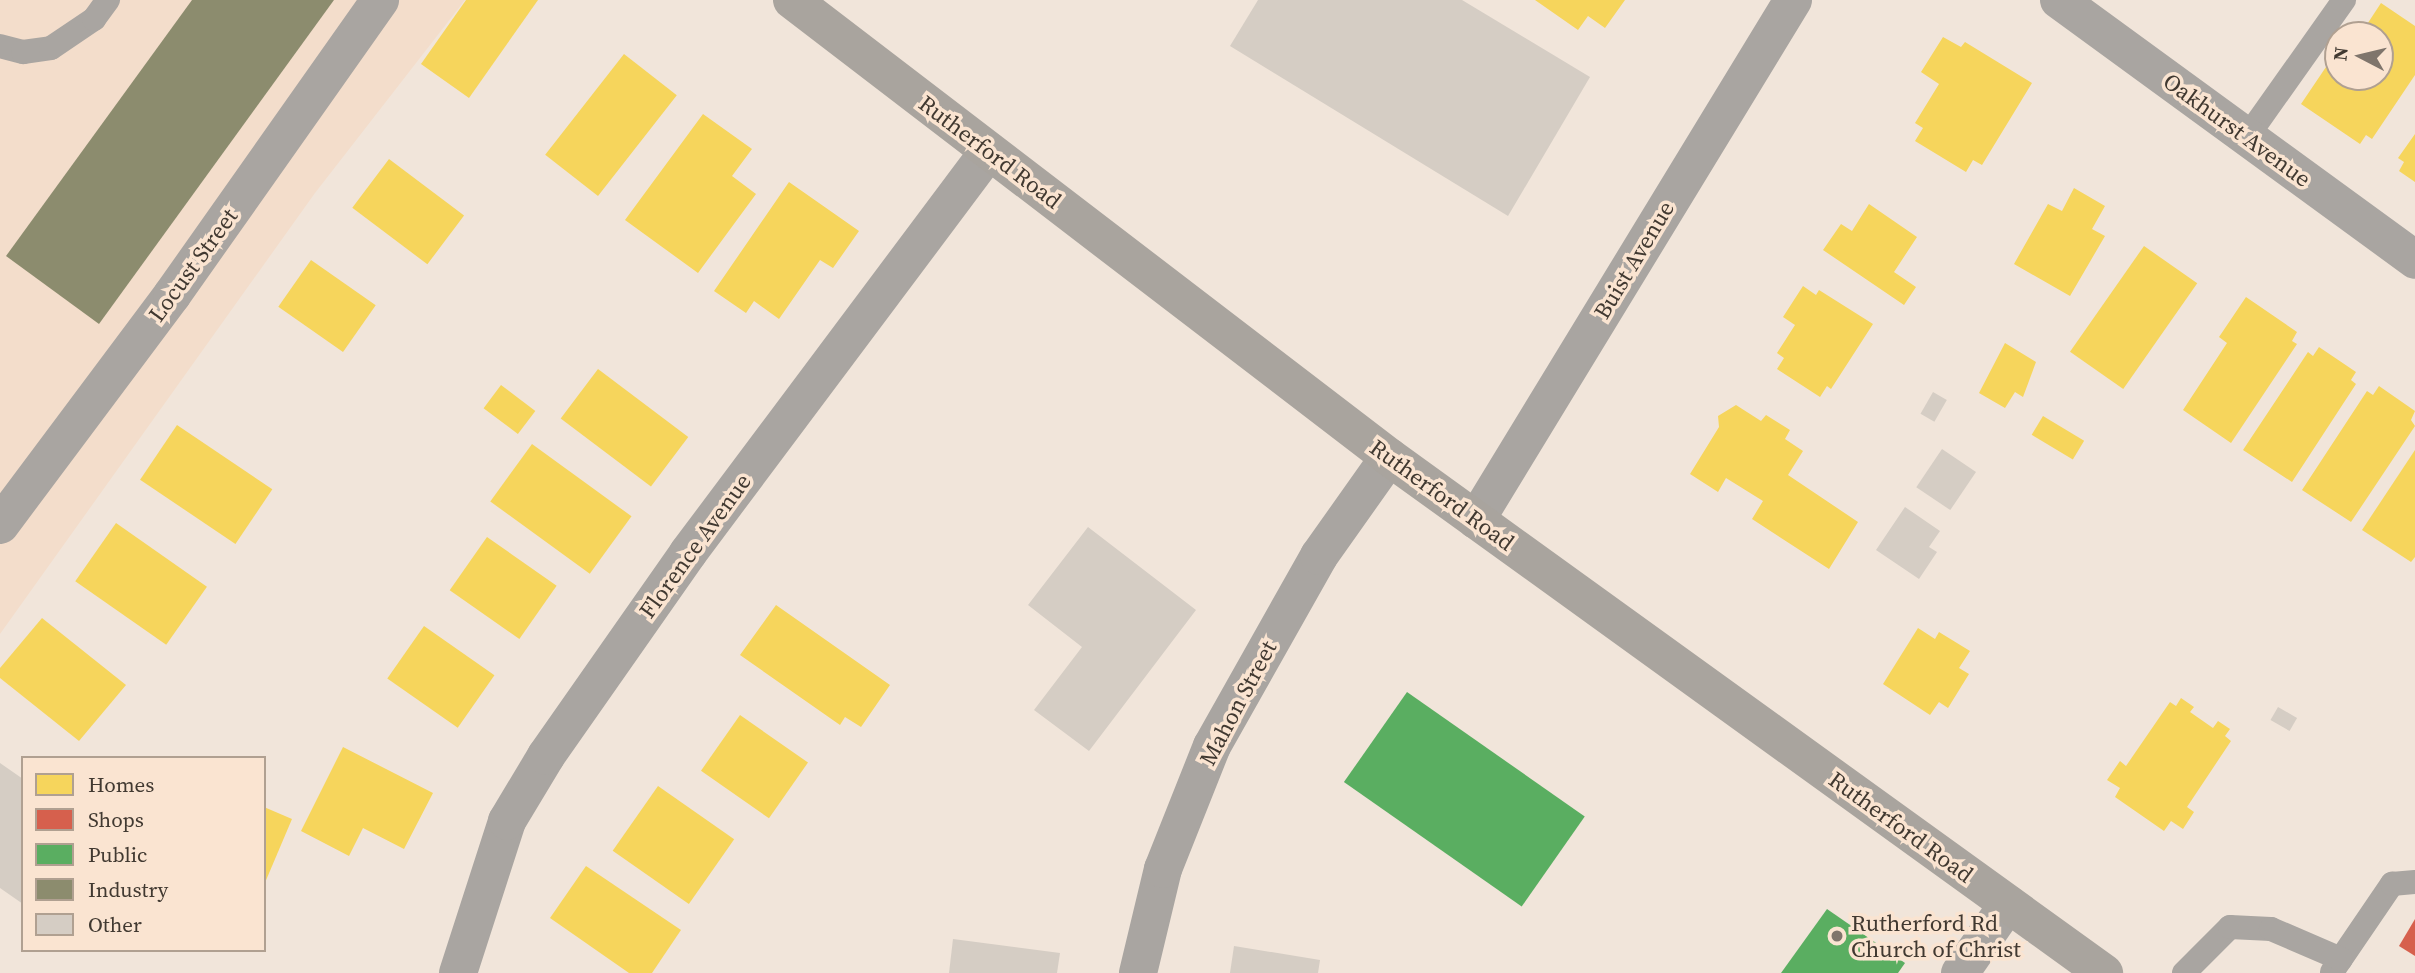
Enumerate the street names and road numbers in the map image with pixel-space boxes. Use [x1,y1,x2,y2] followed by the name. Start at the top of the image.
[2158,67,2316,193] street label: Oakhurst Avenue
[913,89,1067,215] street label: Rutherford Road
[1588,196,1680,324] street label: Buist Avenue
[143,203,243,327] street label: Locust Street
[1365,433,1519,557] street label: Rutherford Road
[633,468,757,624] street label: Florence Avenue
[1194,636,1282,770] street label: Mahon Street
[1824,765,1978,889] street label: Rutherford Road

